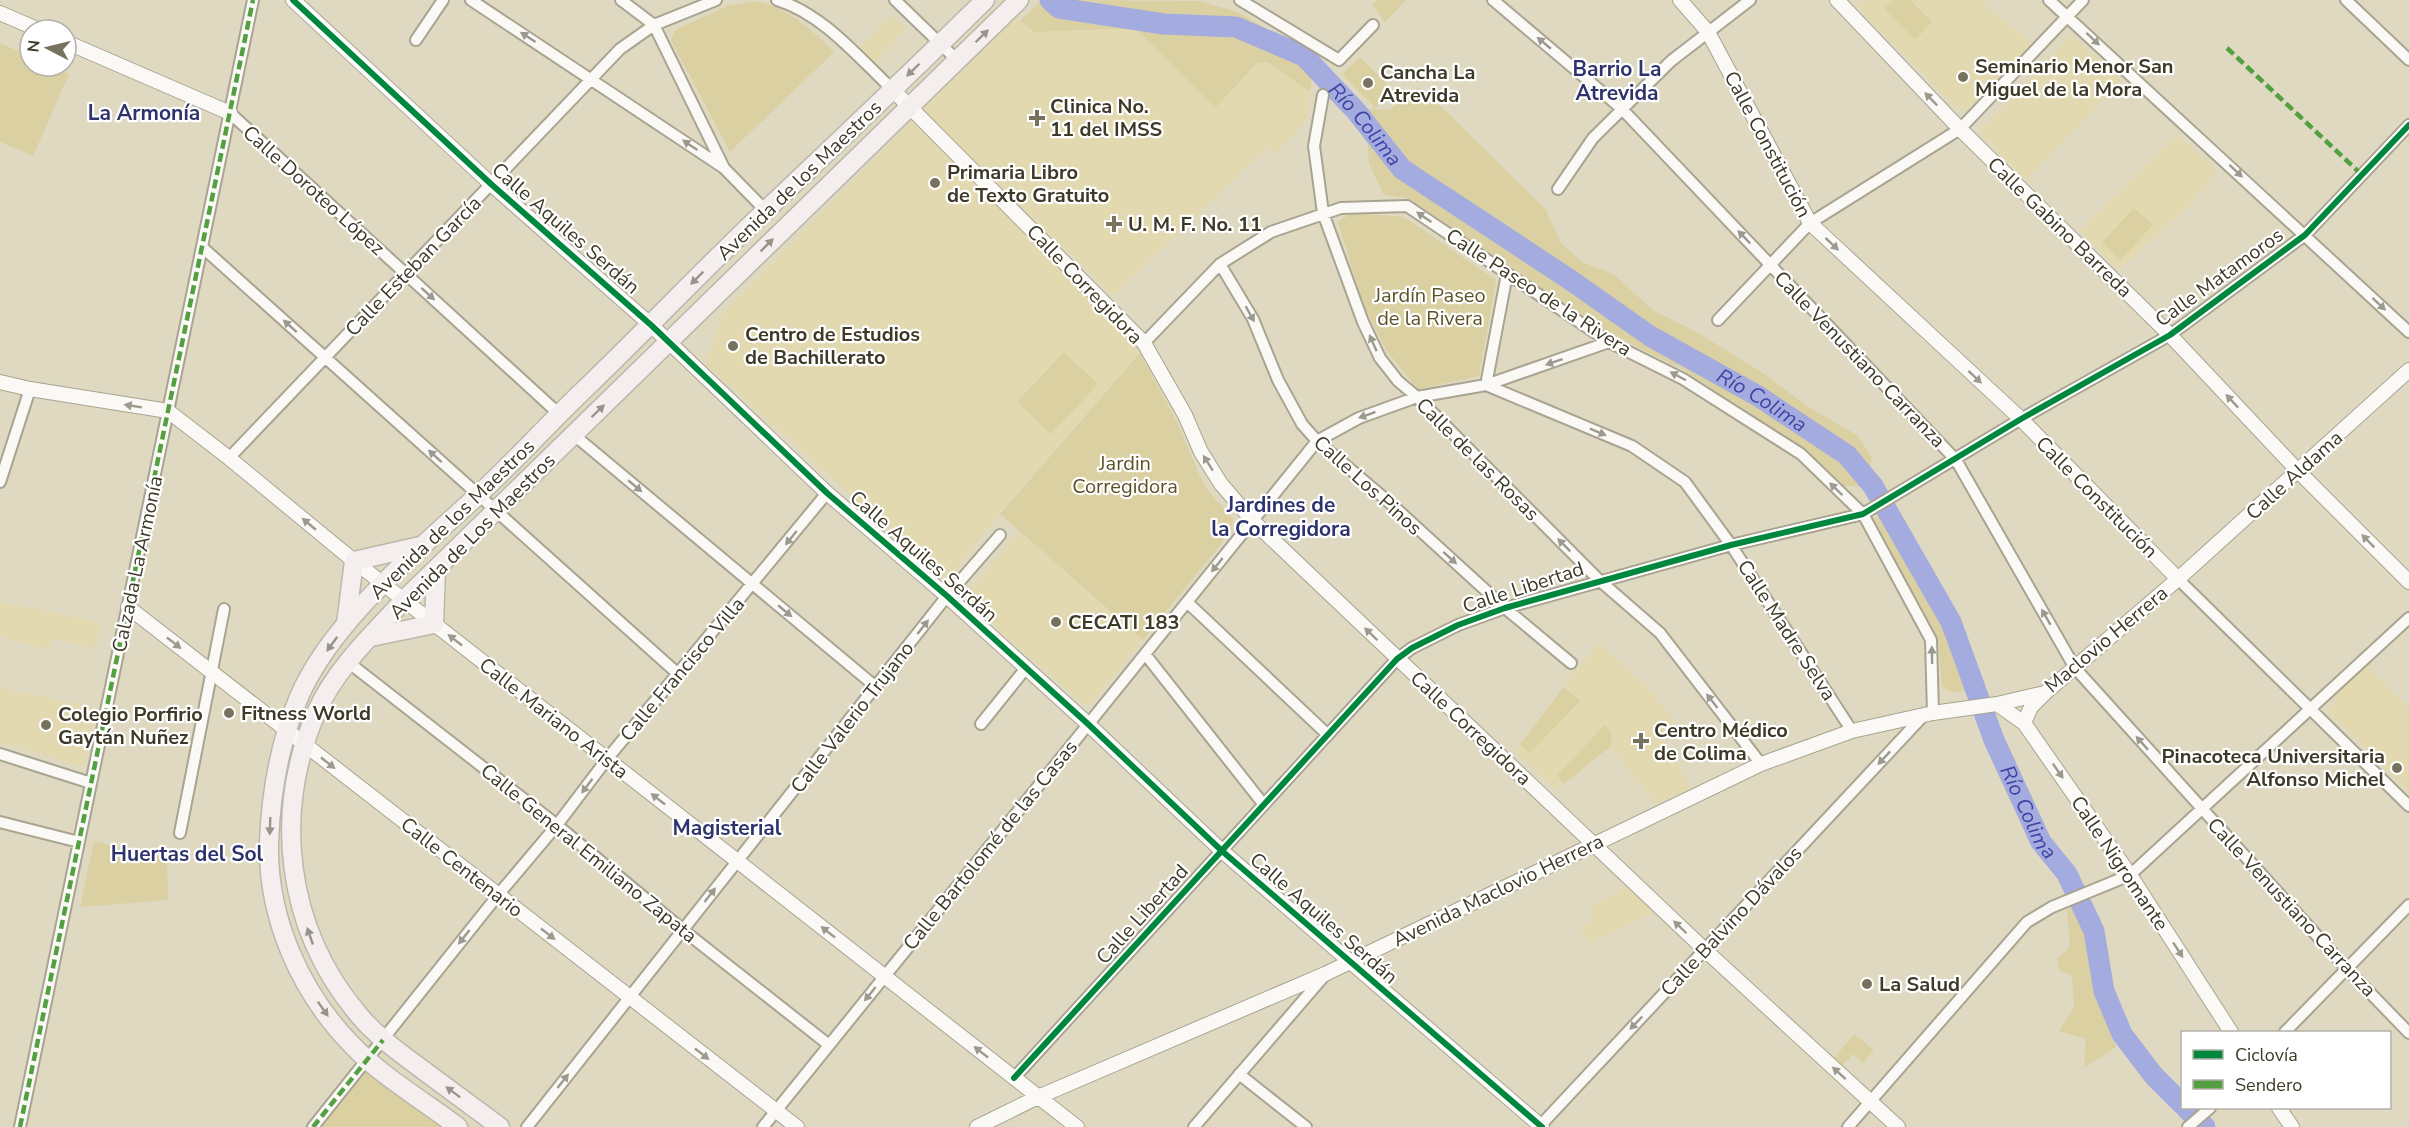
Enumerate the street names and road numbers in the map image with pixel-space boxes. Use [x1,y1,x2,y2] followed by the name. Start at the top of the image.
[1718,66,1818,222] street label: Calle Constitución
[711,94,888,266] street label: Avenida de los Maestros
[237,119,390,261] street label: Calle Doroteo López
[1981,151,2138,304] street label: Calle Gabino Barreda
[486,156,646,300] street label: Calle Aquiles Serdán
[339,190,487,342] street label: Calle Esteban García
[1020,219,1149,350] street label: Calle Corregidora
[1441,222,1637,363] street label: Calle Paseo de la Rivera
[2150,222,2289,333] street label: Calle Matamoros
[1768,265,1951,454] street label: Calle Venustiano Carranza
[1410,392,1545,527] street label: Calle de las Rosas
[2240,425,2349,526] street label: Calle Aldama
[1308,429,1428,541] street label: Calle Los Pinos
[2030,430,2164,564] street label: Calle Constitución
[364,433,541,605] street label: Avenida de los Maestros
[383,447,561,625] street label: Avenida de Los Maestros
[106,473,169,655] street label: Calzada La Armonía
[844,484,1004,628] street label: Calle Aquiles Serdán
[1459,555,1587,620] street label: Calle Libertad
[1731,555,1842,706] street label: Calle Madre Selva
[2039,580,2174,699] street label: Maclovio Herrera
[614,591,751,747] street label: Calle Francisco Villa
[785,636,920,799] street label: Calle Valerio Trujano
[473,652,634,785] street label: Calle Mariano Arista
[1404,665,1537,792] street label: Calle Corregidora
[897,735,1084,956] street label: Calle Bartolomé de las Casas
[475,758,703,949] street label: Calle General Emiliano Zapata
[2064,791,2175,936] street label: Calle Nigromante
[395,811,528,924] street label: Calle Centenario
[2201,812,2382,1003] street label: Calle Venustiano Carranza
[1388,828,1608,953] street label: Avenida Maclovio Herrera
[1655,840,1808,1002] street label: Calle Balvino Dávalos
[1244,846,1404,990] street label: Calle Aquiles Serdán
[1090,858,1195,970] street label: Calle Libertad

